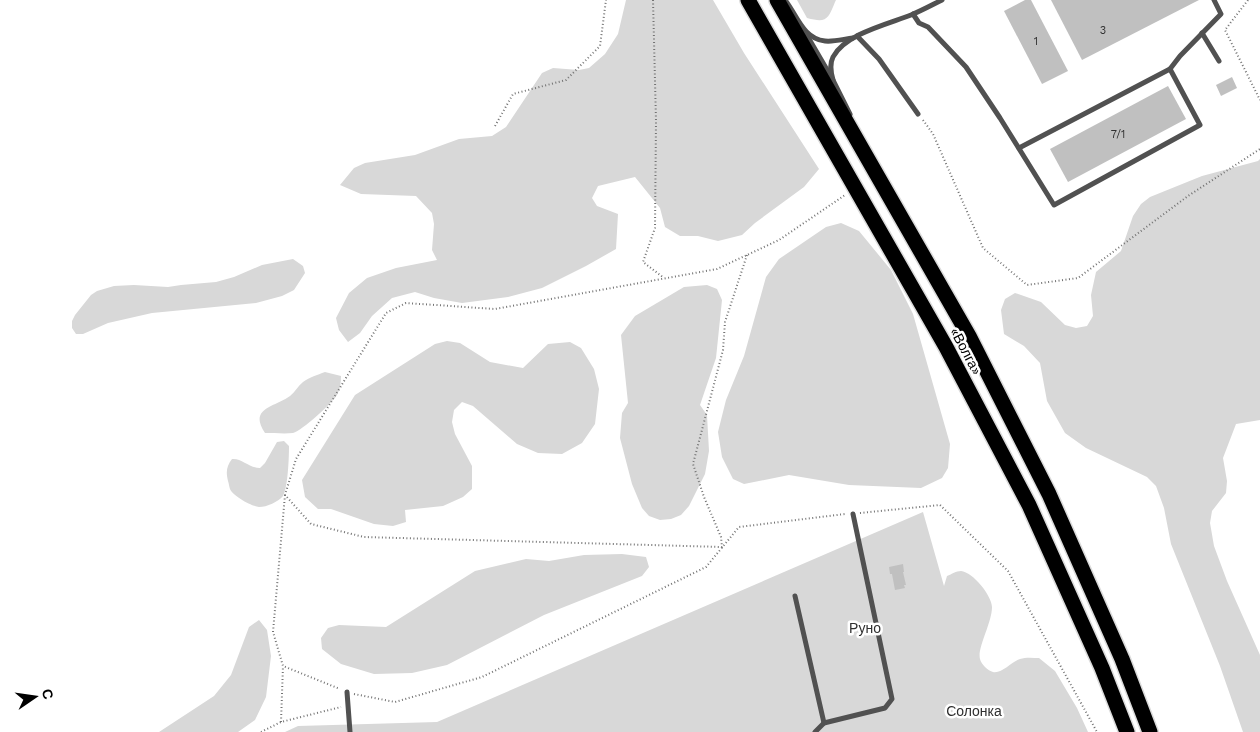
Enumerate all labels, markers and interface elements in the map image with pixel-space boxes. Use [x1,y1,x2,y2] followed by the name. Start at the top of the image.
[1100,24,1106,37] house number: 3
[1034,35,1038,48] house number: 1
[1111,128,1125,141] house number: 7/1
[947,325,985,378] street label: «Волга»
[849,620,881,636] park label: Руно
[10,672,60,722] north arrow
[39,687,57,701] text: С
[946,703,1002,719] park label: Солонка

